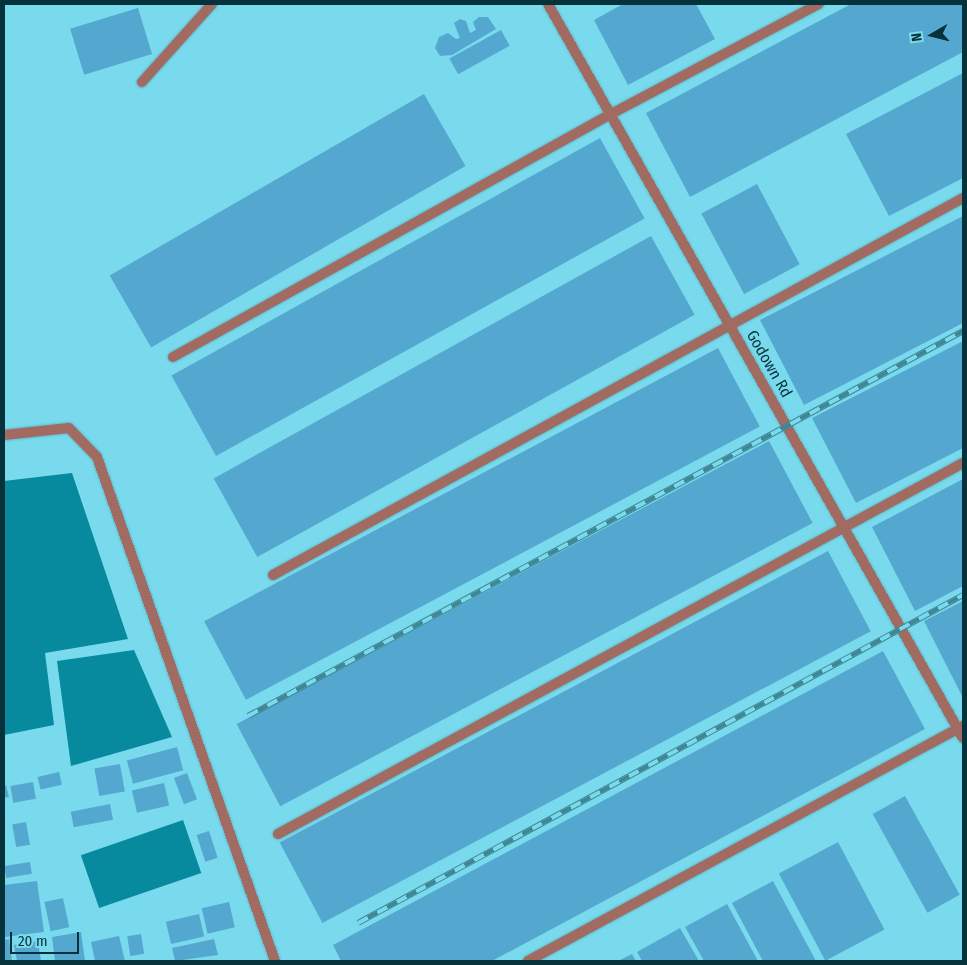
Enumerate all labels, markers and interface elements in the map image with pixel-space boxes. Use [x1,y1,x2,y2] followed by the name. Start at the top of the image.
[907,10,957,60] north arrow
[908,32,926,43] text: N
[742,327,796,401] street label: Godown Rd
[12,922,81,954] scale bar
[18,932,48,950] text: 20 m

